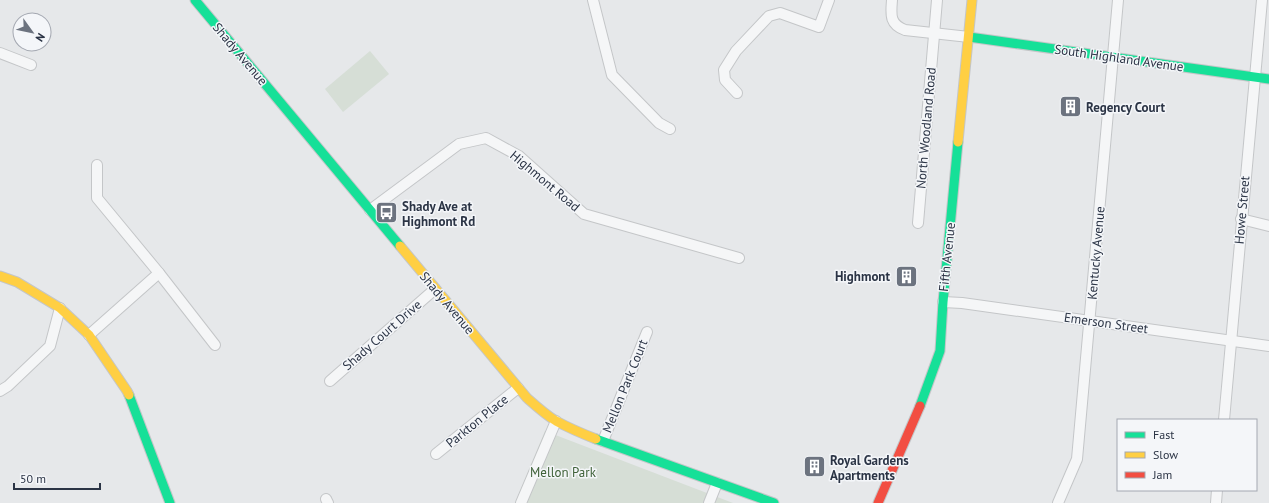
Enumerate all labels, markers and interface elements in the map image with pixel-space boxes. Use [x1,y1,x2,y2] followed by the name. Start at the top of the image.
[12,12,52,52] north arrow
[209,19,271,89] street label: Shady Avenue
[33,31,48,44] text: N
[1053,41,1185,75] street label: South Highland Avenue
[912,67,940,189] street label: North Woodland Road
[1058,94,1084,120] building icon: Regency Court
[1086,99,1165,116] place label: Regency Court
[506,147,584,215] street label: Highmont Road
[1231,175,1253,245] street label: Howe Street
[402,198,475,230] place label: Shady Ave at Highmont Rd
[373,200,399,226] bus stop icon: Shady Ave at Highmont Rd
[1083,206,1109,300] street label: Kentucky Avenue
[935,222,959,292] street label: Fifth Avenue
[893,263,919,289] building icon: Highmont
[416,268,478,338] street label: Shady Avenue
[835,268,890,285] place label: Highmont
[339,296,425,374] street label: Shady Court Drive
[1063,309,1150,337] street label: Emerson Street
[599,336,652,435] street label: Mellon Park Court
[442,391,512,451] street label: Parkton Place
[1117,419,1257,491] legend
[1153,427,1174,442] text: Fast
[1153,447,1178,462] text: Slow
[830,452,909,484] place label: Royal Gardens Apartments
[802,454,828,480] building icon: Royal Gardens Apartments
[530,464,597,481] park label: Mellon Park
[14,465,100,491] scale bar
[1152,467,1172,482] text: Jam
[20,471,46,486] text: 50 m

